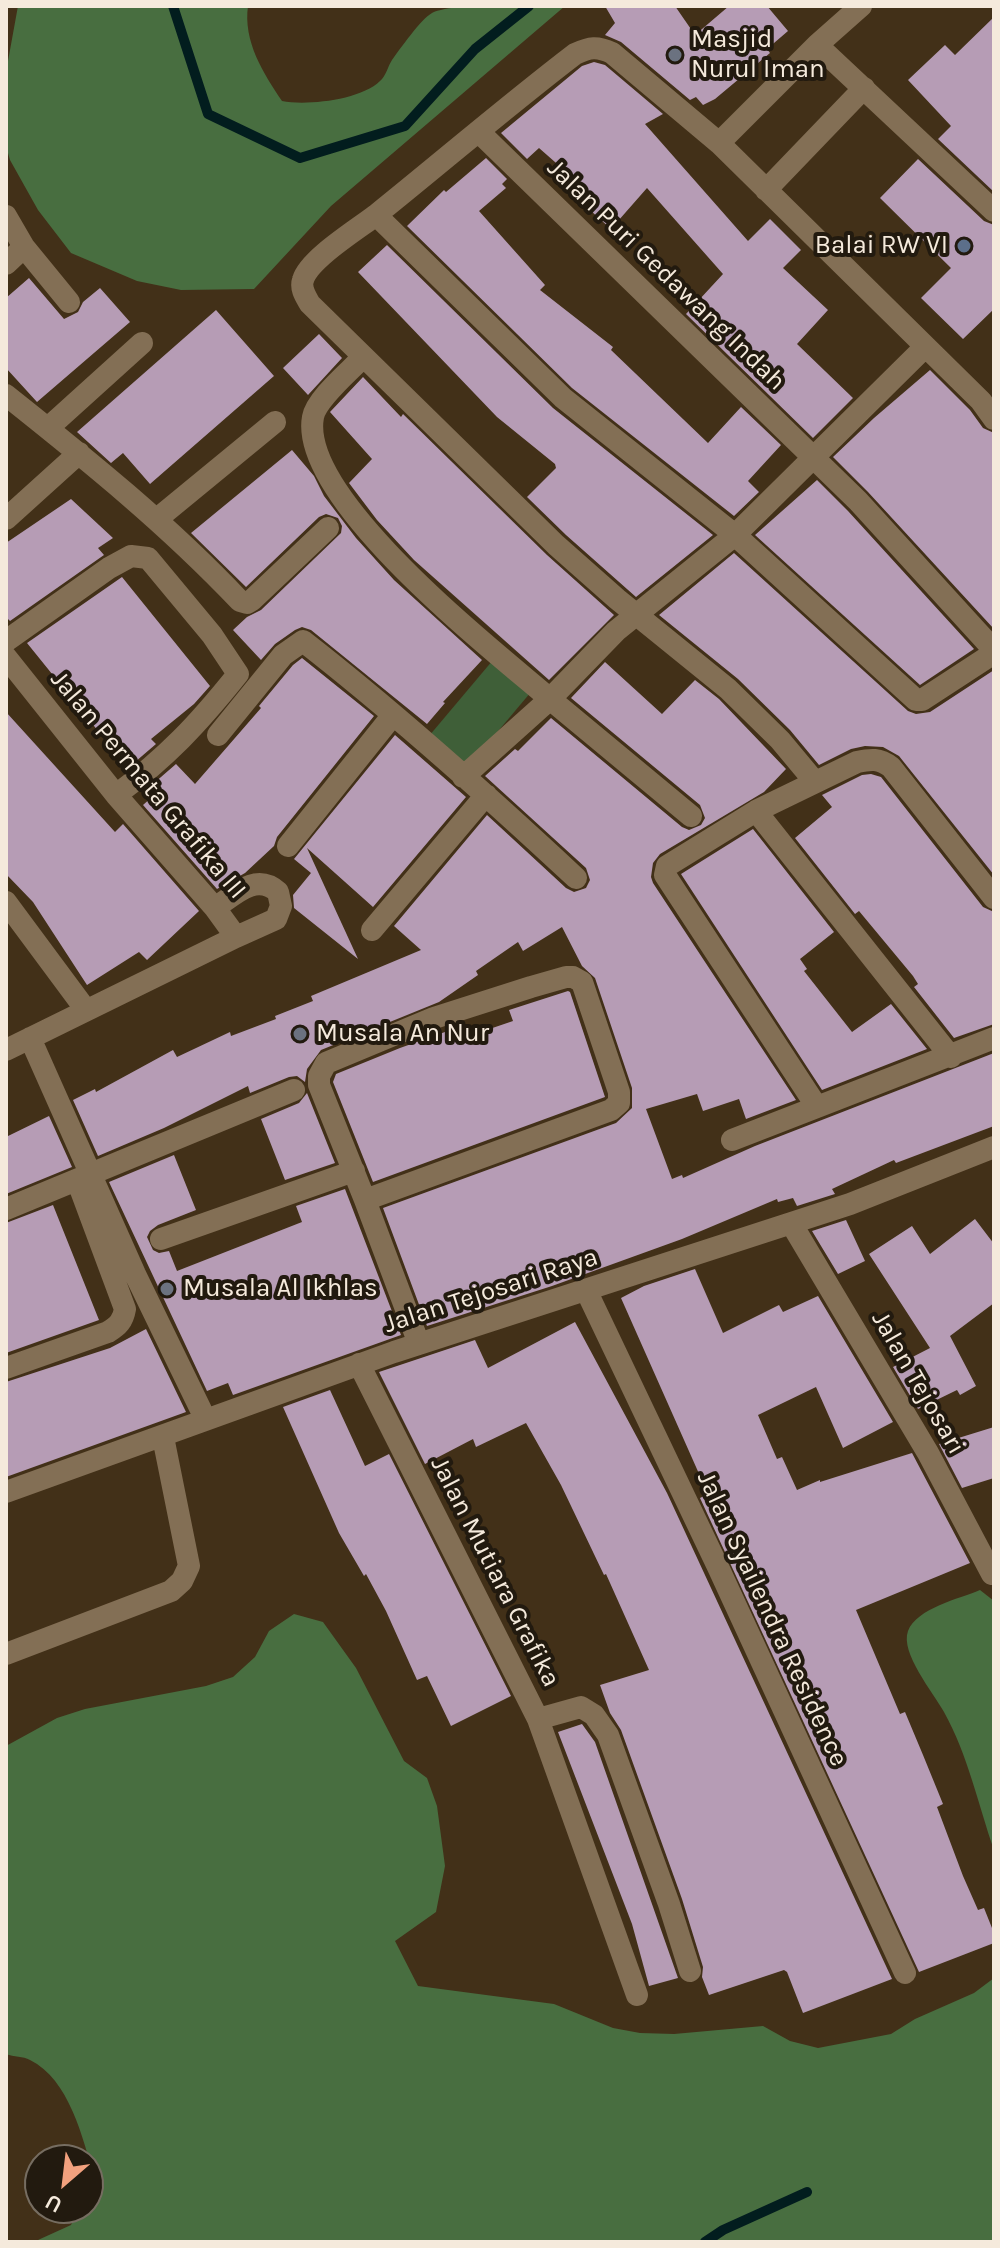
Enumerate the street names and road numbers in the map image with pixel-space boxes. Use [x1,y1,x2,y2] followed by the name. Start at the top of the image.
[540,153,792,397] street label: Jalan Puri Gedawang Indah
[43,665,253,905] street label: Jalan Permata Grafika III
[380,1242,602,1340] street label: Jalan Tejosari Raya
[864,1306,972,1460] street label: Jalan Tejosari
[423,1452,567,1692] street label: Jalan Mutiara Grafika
[690,1467,854,1771] street label: Jalan Syailendra Residence

